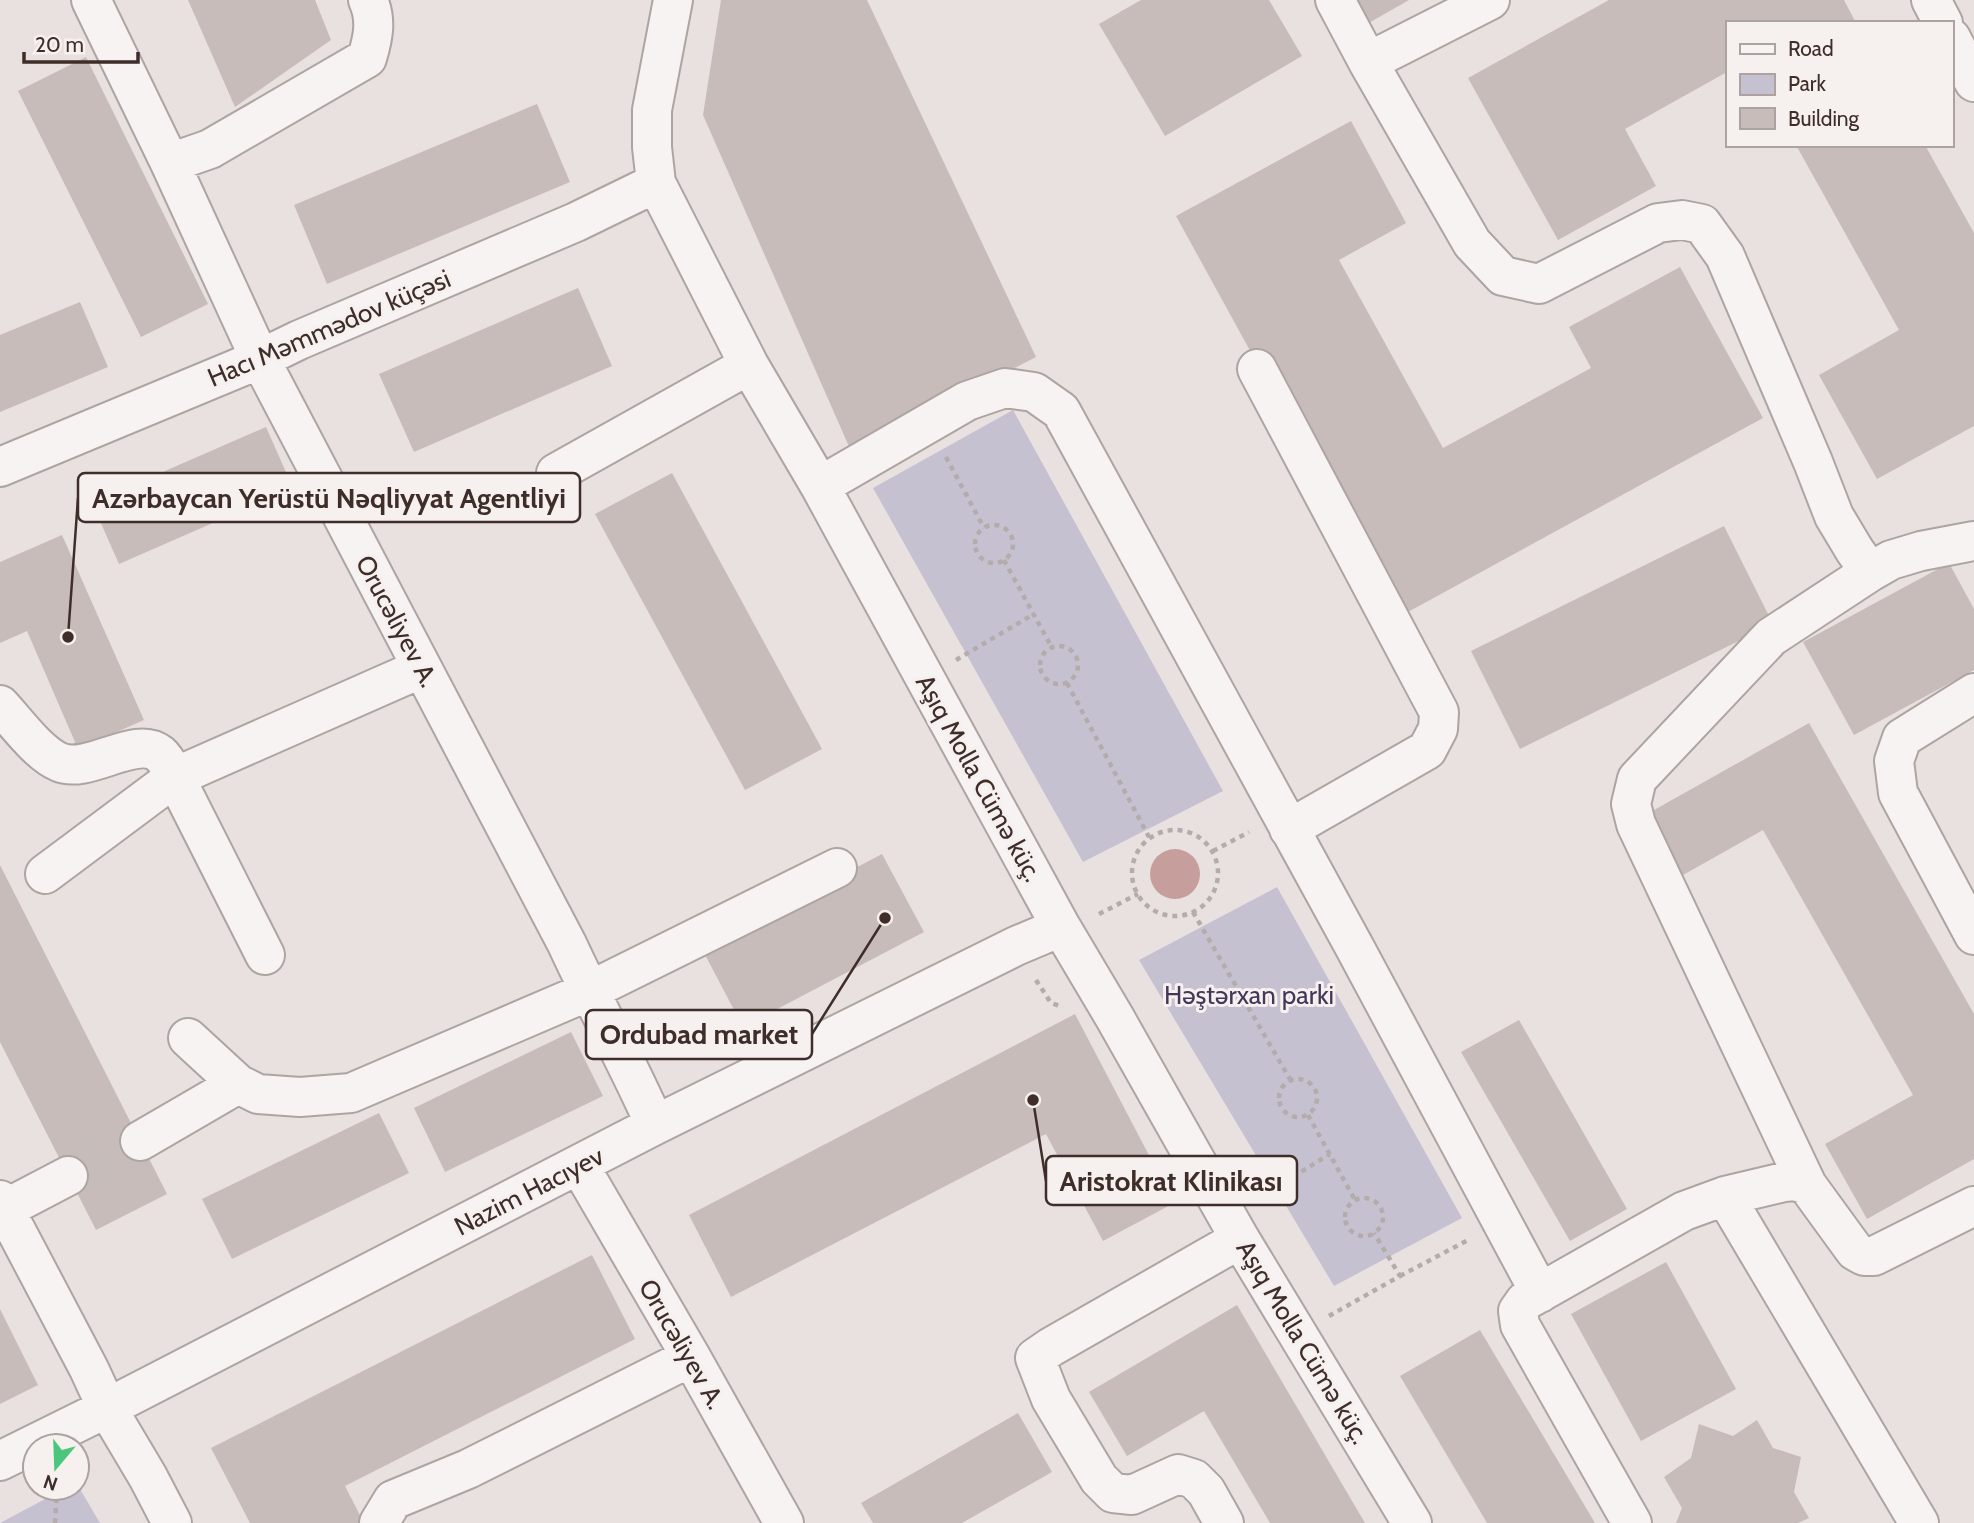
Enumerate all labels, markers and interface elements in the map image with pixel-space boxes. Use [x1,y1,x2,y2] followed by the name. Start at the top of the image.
[24,21,138,65] scale bar
[1726,21,1953,147] legend
[35,32,84,57] text: 20 m
[1788,36,1834,61] text: Road
[1788,71,1826,96] text: Park
[1788,106,1860,131] text: Building
[203,262,455,394] street label: Hacı Məmmədov küçəsi
[78,473,580,522] callout: Azərbaycan Yerüstü Nəqliyyat Agentliyi
[92,481,566,515] text: Azərbaycan Yerüstü Nəqliyyat Agentliyi
[349,550,445,692] street label: Orucəliyev A.
[909,669,1049,887] street label: Aşıq Molla Cümə küç.
[1164,979,1334,1011] park label: Həştərxan parki
[586,1010,812,1059] callout: Ordubad market
[600,1017,798,1051] text: Ordubad market
[449,1139,609,1242] street label: Nazim Hacıyev
[1046,1156,1297,1205] callout: Aristokrat Klinikası
[1060,1164,1282,1198] text: Aristokrat Klinikası
[1230,1234,1376,1450] street label: Aşıq Molla Cümə küç.
[632,1273,732,1415] street label: Orucəliyev A.
[21,1432,91,1502] north arrow
[41,1470,61,1496] text: N

